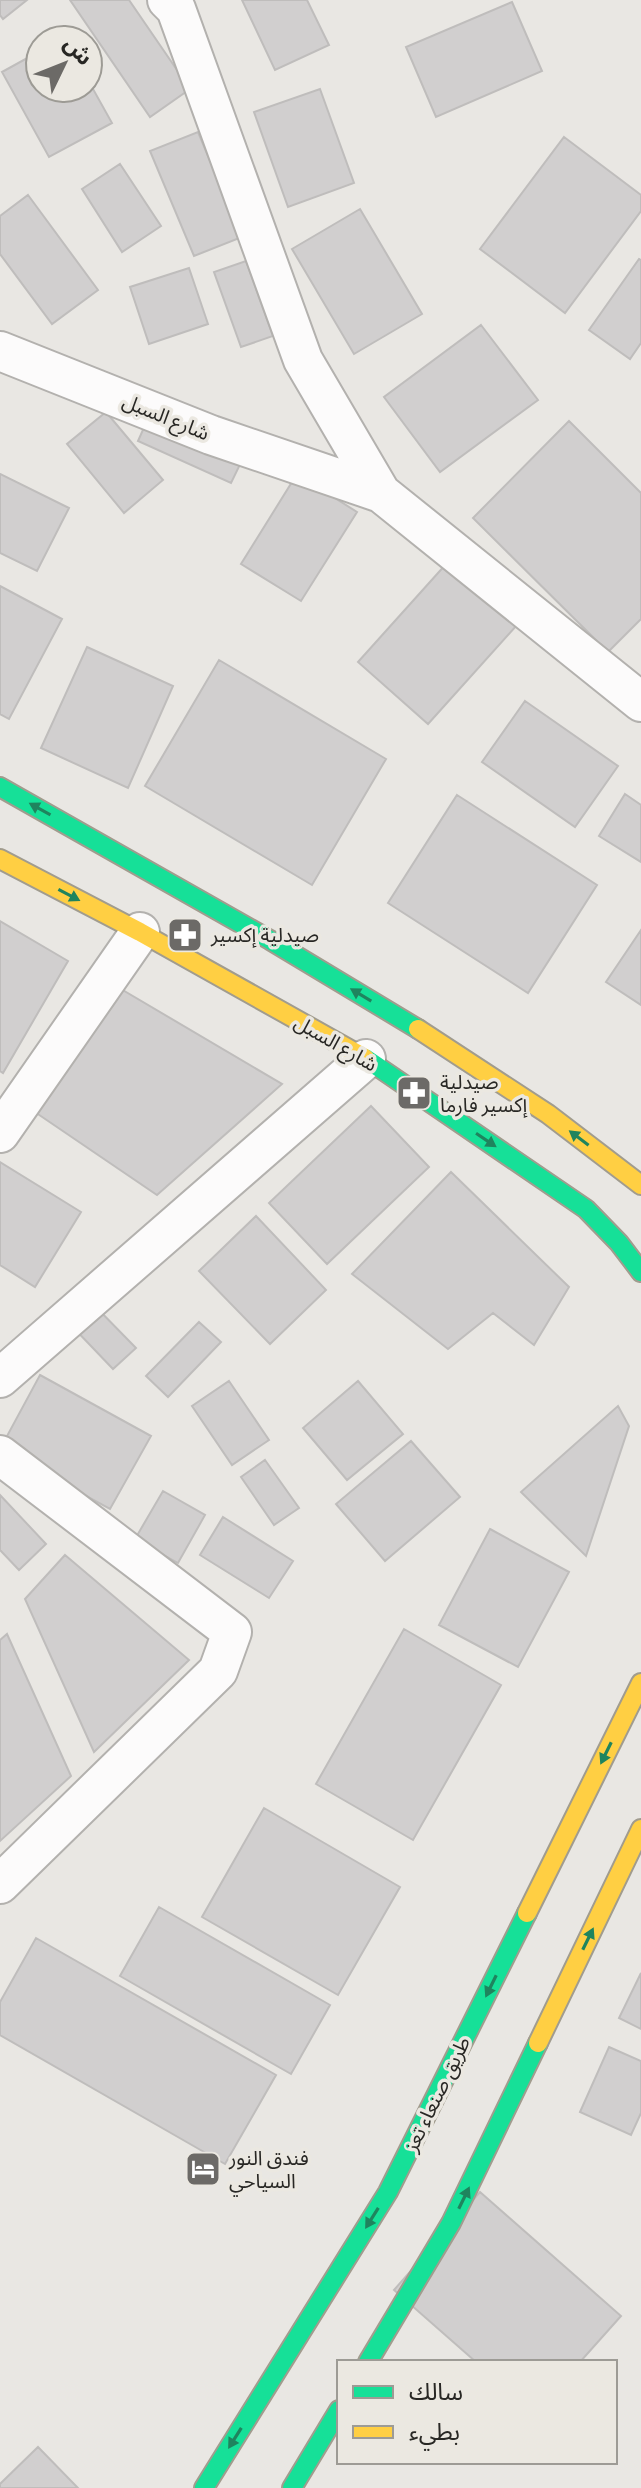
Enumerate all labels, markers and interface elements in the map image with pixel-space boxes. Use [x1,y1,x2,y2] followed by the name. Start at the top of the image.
[24,24,104,104] north arrow
[58,30,99,71] text: ش
[118,388,213,448] street label: شارع السبل
[28,802,51,816] one-way arrow
[58,888,81,901] one-way arrow
[166,916,204,954] pharmacy icon: صيدلية إكسير
[210,922,319,948] place label: صيدلية إكسير
[350,988,372,1002] one-way arrow
[289,1009,382,1079] street label: شارع السبل
[440,1069,528,1118] place label: صيدلية إكسير فارما
[395,1074,433,1112] pharmacy icon: صيدلية إكسير فارما
[568,1130,589,1146] one-way arrow
[475,1132,496,1147] one-way arrow
[600,1742,613,1765] one-way arrow
[581,1927,595,1950] one-way arrow
[484,1975,497,1998] one-way arrow
[397,2032,476,2157] street label: طريق صنعاء تعز
[228,2145,309,2197] place label: فندق النور السياحي
[184,2150,222,2188] hotel icon: فندق النور السياحي
[457,2186,470,2209] one-way arrow
[365,2207,380,2228] one-way arrow
[337,2360,617,2464] legend
[409,2376,463,2407] text: سالك
[409,2416,460,2451] text: بطيء
[228,2427,242,2449] one-way arrow

